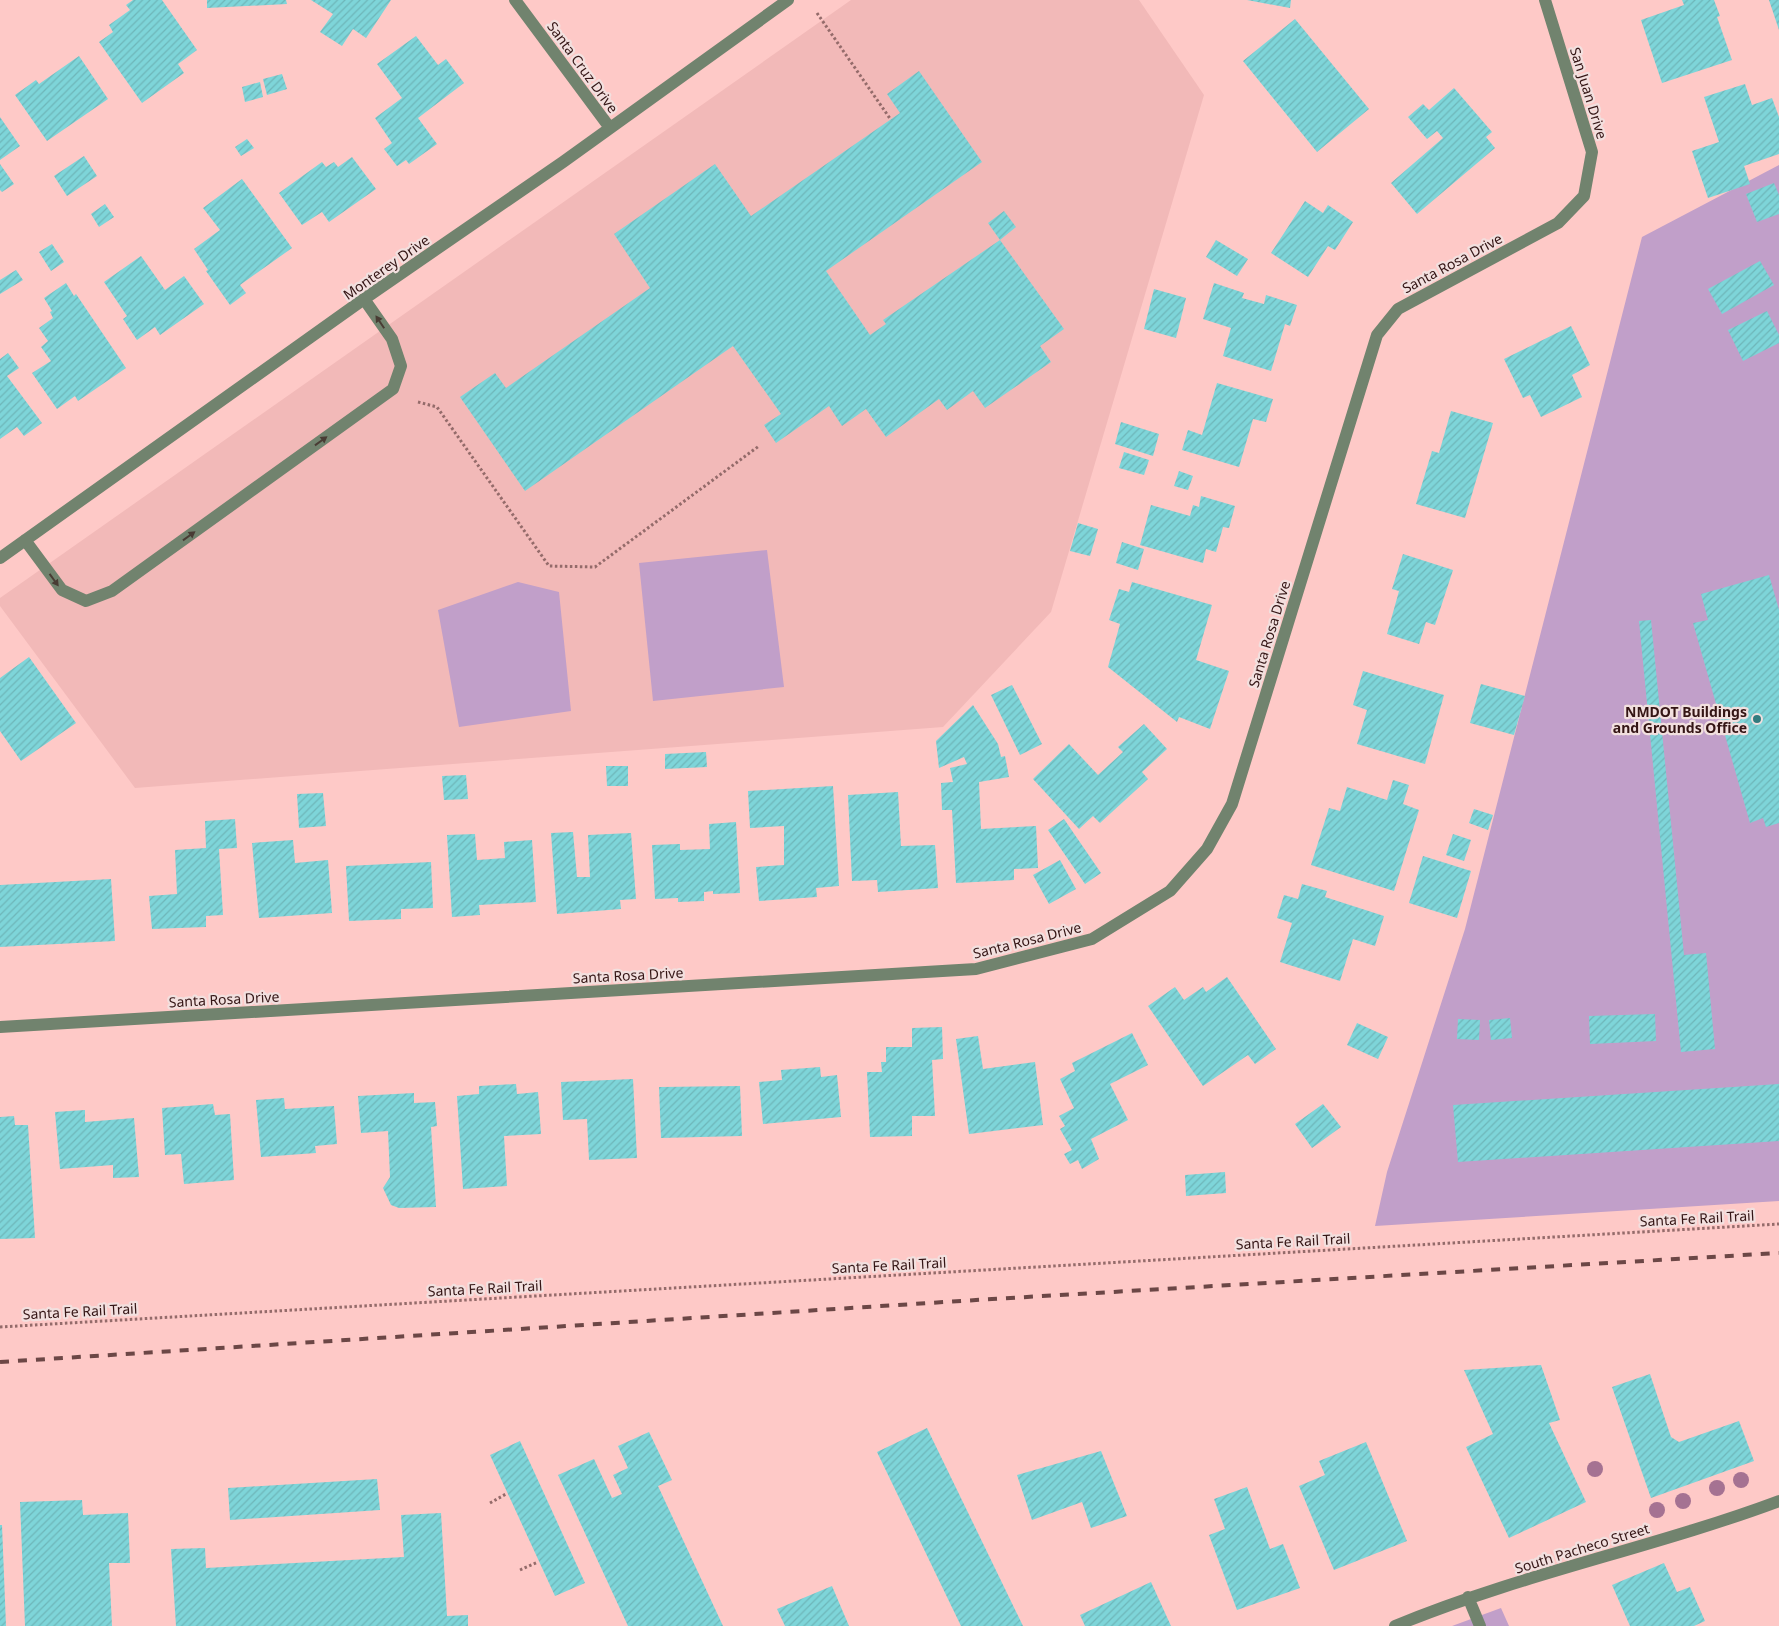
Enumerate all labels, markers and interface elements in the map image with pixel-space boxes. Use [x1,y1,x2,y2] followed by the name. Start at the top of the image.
[543,17,623,117] street label: Santa Cruz Drive
[1566,45,1612,141] street label: San Juan Drive
[1399,229,1505,297] street label: Santa Rosa Drive
[339,230,433,304] street label: Monterey Drive
[375,315,385,329] one-way arrow
[314,436,328,446] one-way arrow
[182,531,196,541] one-way arrow
[49,573,59,587] one-way arrow
[1244,578,1294,690] street label: Santa Rosa Drive
[1613,702,1747,737] place label: NMDOT Buildings and Grounds Office
[1751,713,1763,725] marker: NMDOT Buildings and Grounds Office
[971,917,1083,963] street label: Santa Rosa Drive
[572,963,684,987] street label: Santa Rosa Drive
[168,987,280,1011] street label: Santa Rosa Drive
[1639,1206,1755,1230] street label: Santa Fe Rail Trail
[1235,1229,1351,1253] street label: Santa Fe Rail Trail
[831,1253,947,1277] street label: Santa Fe Rail Trail
[427,1276,543,1300] street label: Santa Fe Rail Trail
[22,1299,138,1323] street label: Santa Fe Rail Trail
[1512,1518,1652,1578] street label: South Pacheco Street

